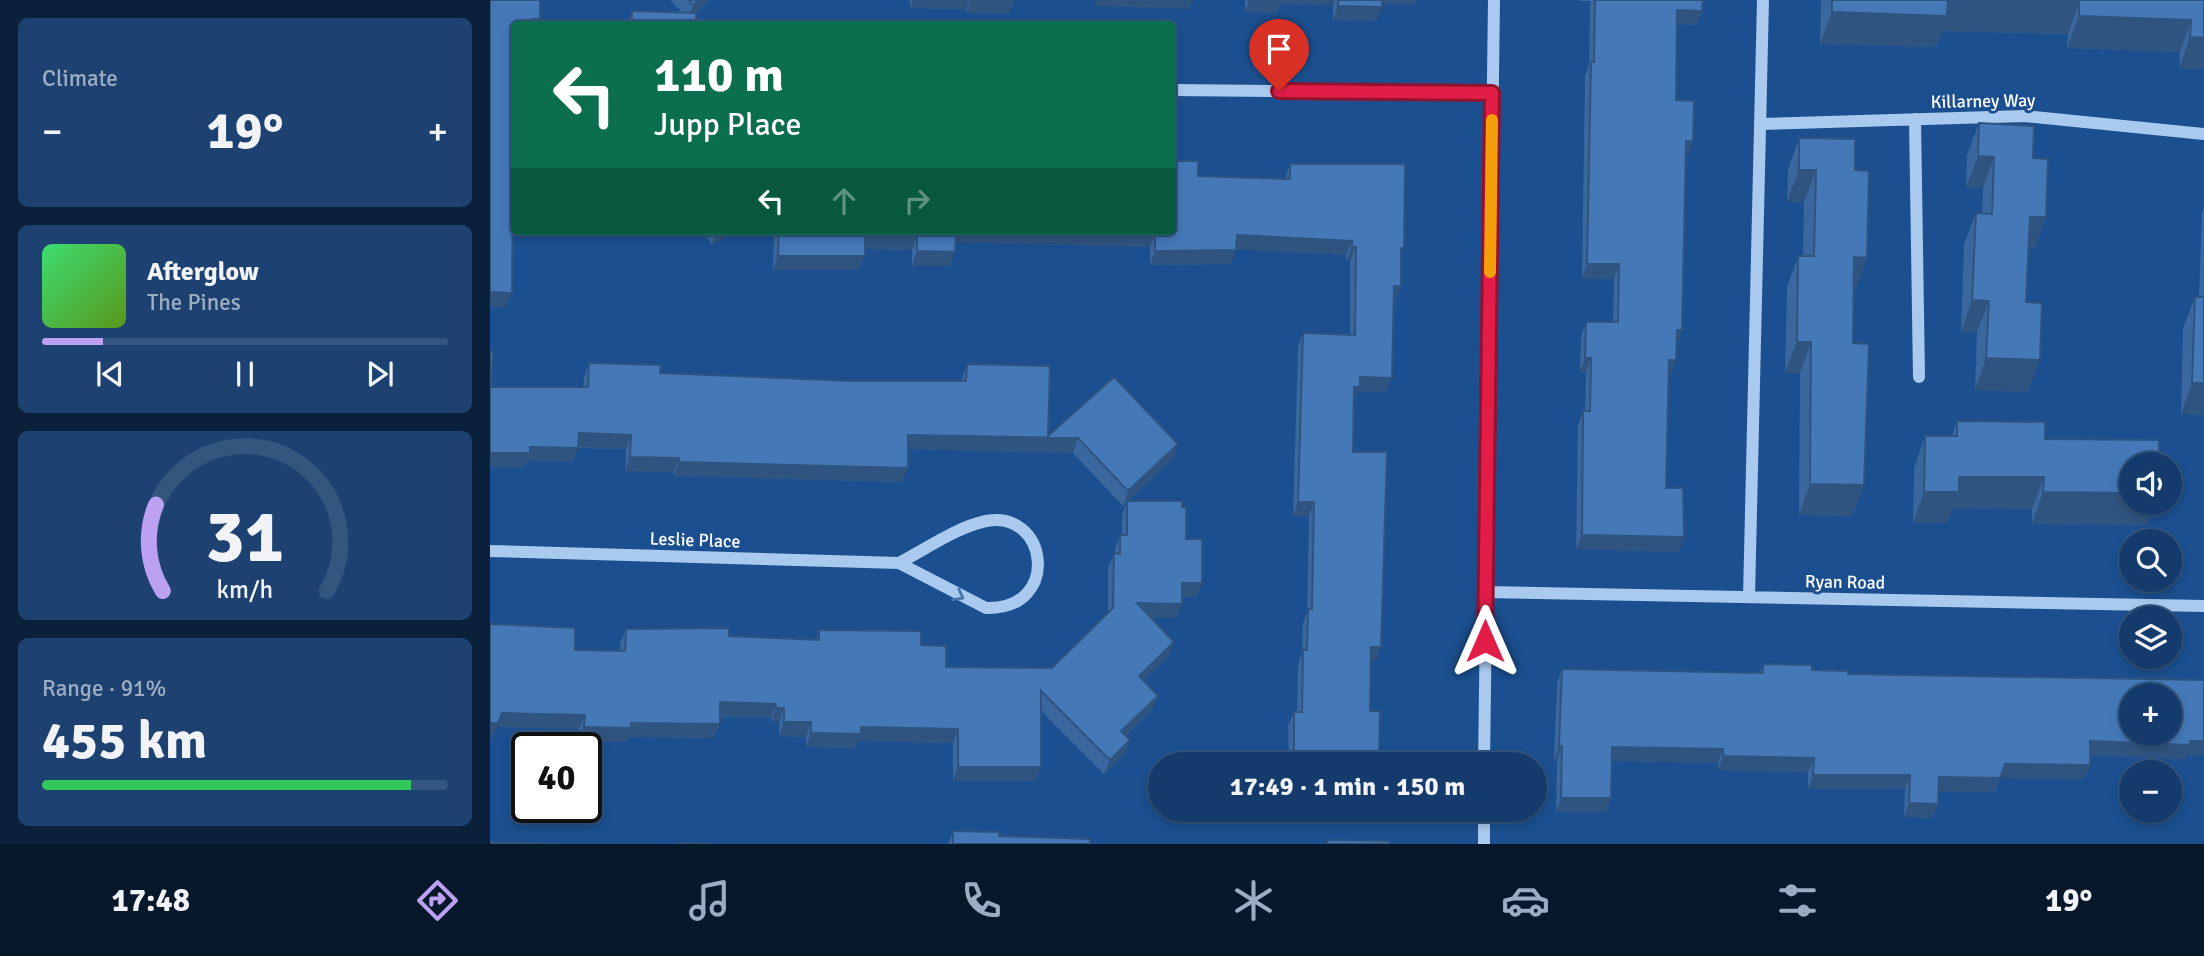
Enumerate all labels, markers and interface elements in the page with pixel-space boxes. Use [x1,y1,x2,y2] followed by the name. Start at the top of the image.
[1249,19,1309,91] pin
[1260,30,1298,68] icon: arrive
[654,45,784,105] text: 110 m
[539,49,630,140] icon: left
[42,64,118,93] text: Climate
[1930,89,2036,113] street label: Killarney Way
[207,99,283,163] text: 19°
[654,105,801,144] text: Jupp Place
[42,108,63,155] text: −
[427,108,448,155] text: +
[752,182,790,220] icon: left
[825,182,863,220] icon: ahead
[898,182,936,220] icon: right
[147,256,259,288] text: Afterglow
[147,288,241,317] text: The Pines
[91,355,129,393] icon: previous
[226,355,264,393] icon: pause
[361,355,399,393] icon: next
[2119,452,2182,823] map controls
[2119,452,2182,515] button: sound
[206,494,284,583] text: 31
[649,527,741,553] street label: Leslie Place
[2119,529,2182,592] button: search
[1805,570,1885,594] street label: Ryan Road
[217,574,273,605] text: km/h
[951,587,964,601] one-way arrow
[1448,604,1522,678] position arrow
[2119,606,2182,669] button: layers
[42,674,166,703] text: Range · 91%
[2119,683,2182,746] button: +
[42,709,207,773] text: 455 km
[511,732,602,823] speed limit sign: 40
[2119,760,2182,823] button: −
[1230,771,1465,803] text: 17:49 · 1 min · 150 m
[413,876,462,925] icon: directions
[685,876,734,925] icon: music
[957,876,1006,925] icon: phone
[1229,876,1278,925] icon: climate
[1501,876,1550,925] icon: car
[1773,876,1822,925] icon: filters
[112,881,190,920] text: 17:48
[2045,881,2092,920] text: 19°

